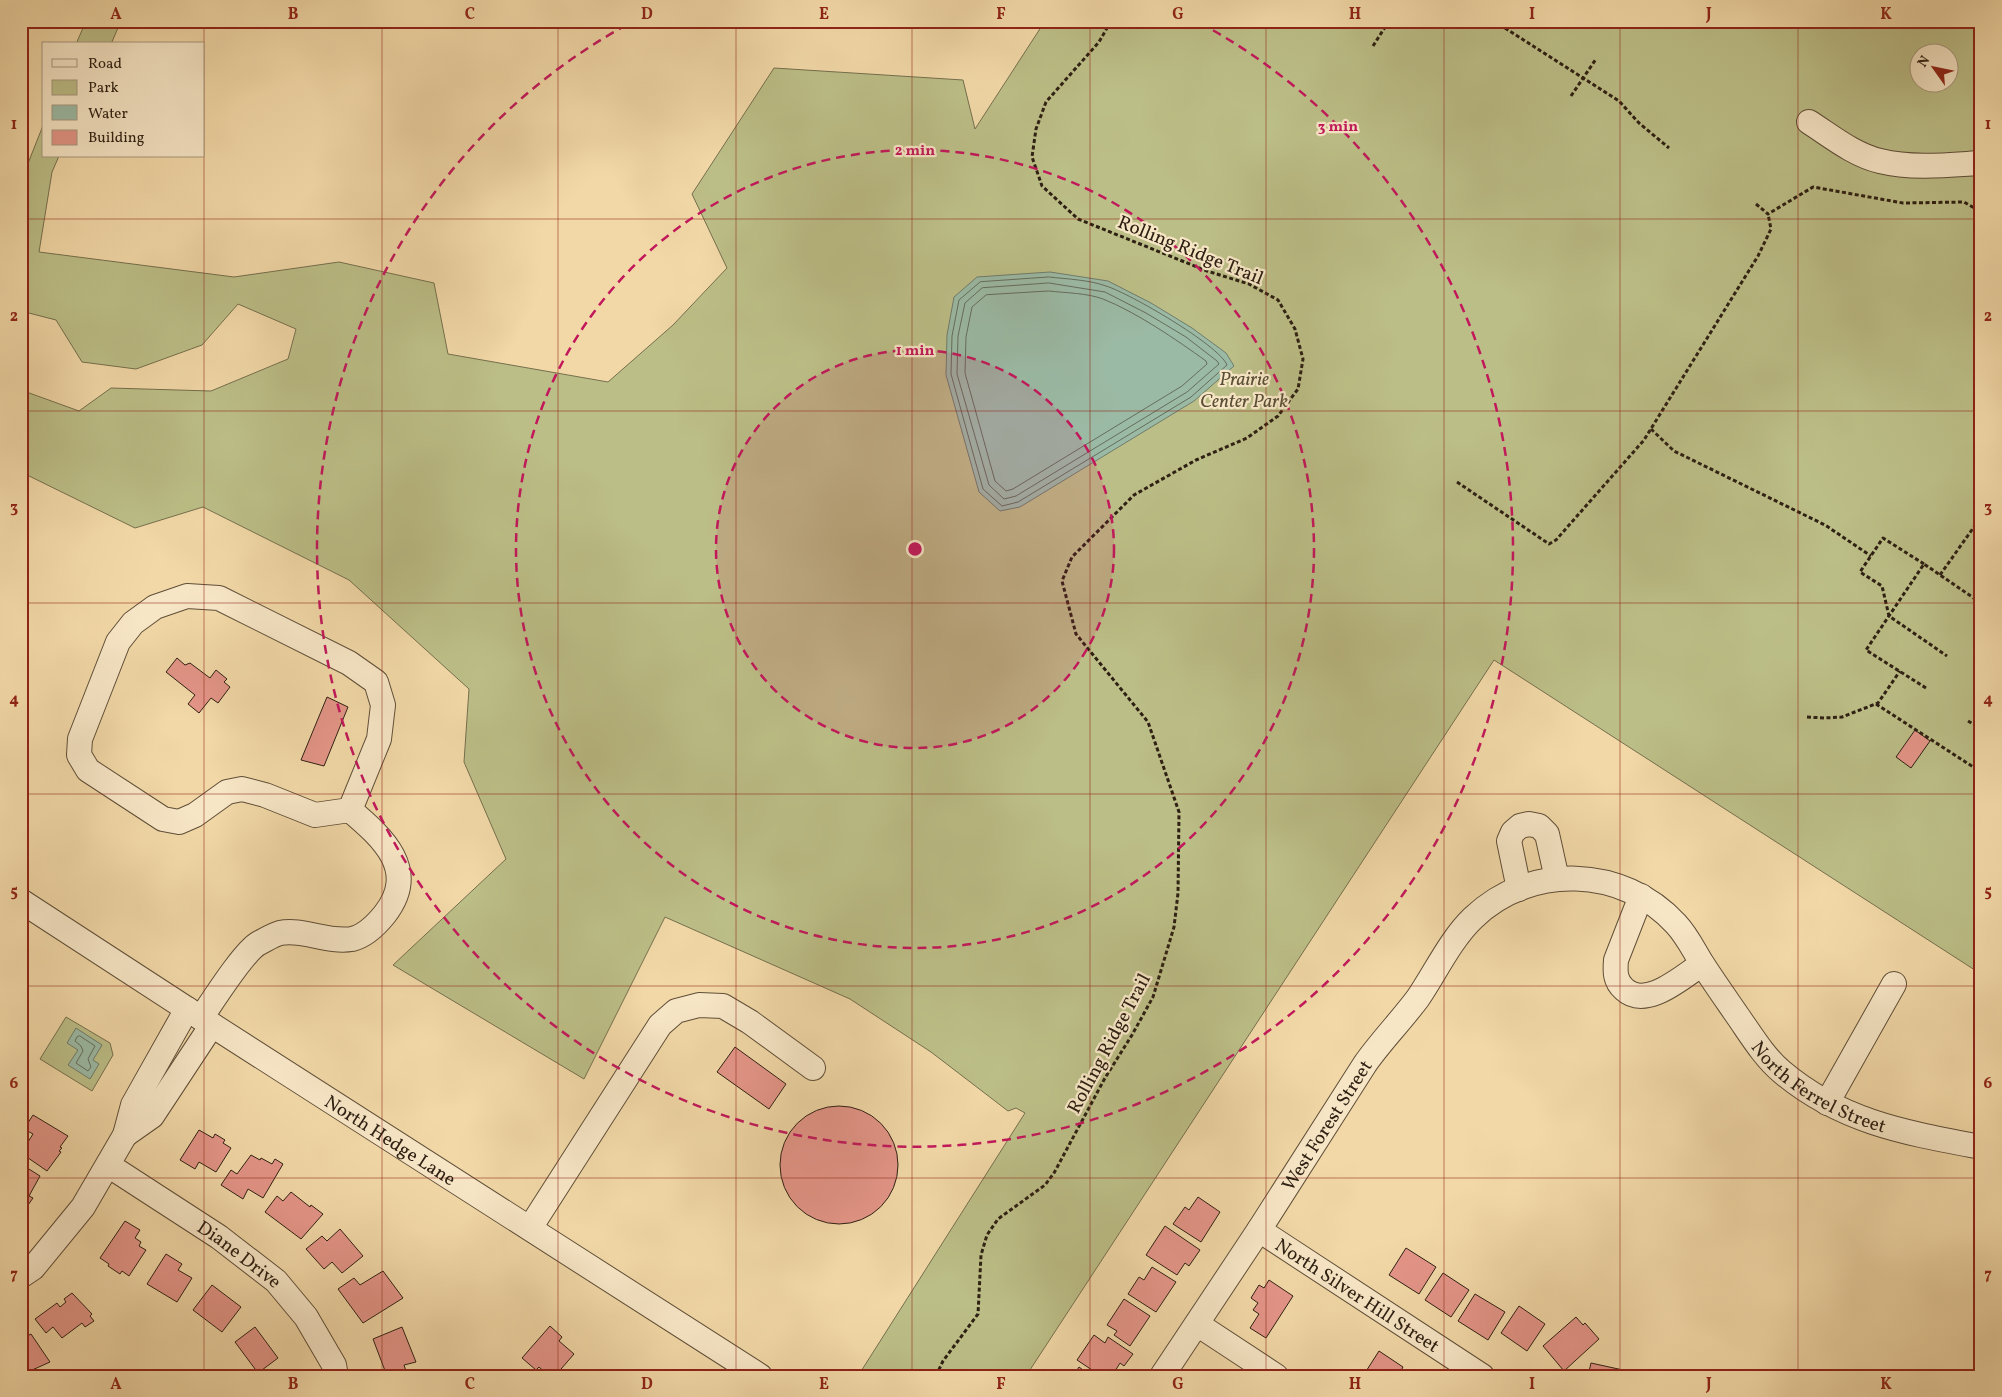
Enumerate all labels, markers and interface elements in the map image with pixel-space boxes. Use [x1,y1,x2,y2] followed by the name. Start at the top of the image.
[110,4,122,26] text: A
[288,4,299,26] text: B
[465,4,475,26] text: C
[641,4,653,26] text: D
[819,4,829,26] text: E
[996,4,1006,26] text: F
[1172,4,1184,26] text: G
[1349,4,1361,26] text: H
[1529,4,1535,26] text: I
[1705,4,1712,26] text: J
[1880,4,1892,26] text: K
[42,42,205,158] legend
[1910,42,1960,92] north arrow
[1914,52,1935,71] text: N
[88,54,122,75] text: Road
[88,78,119,99] text: Park
[88,104,128,125] text: Water
[11,114,17,136] text: 1
[1985,114,1991,136] text: 1
[1318,117,1358,138] text: 3 min
[88,128,145,149] text: Building
[895,141,935,162] text: 2 min
[1114,210,1267,292] street label: Rolling Ridge Trail
[10,306,18,328] text: 2
[1984,306,1992,328] text: 2
[896,341,934,362] text: 1 min
[1200,367,1288,415] park label: Prairie Center Park
[10,497,18,519] text: 3
[1984,497,1992,519] text: 3
[906,540,924,558] centre of rings
[9,689,19,711] text: 4
[1983,689,1993,711] text: 4
[10,881,18,903] text: 5
[1984,881,1992,903] text: 5
[1062,969,1158,1118] street label: Rolling Ridge Trail
[1744,1036,1889,1141] street label: North Ferrel Street
[1276,1055,1379,1196] street label: West Forest Street
[10,1073,19,1095] text: 6
[1984,1073,1993,1095] text: 6
[319,1089,460,1193] street label: North Hedge Lane
[191,1215,287,1294] street label: Diane Drive
[1269,1233,1444,1360] street label: North Silver Hill Street
[10,1264,18,1286] text: 7
[1984,1264,1992,1286] text: 7
[110,1374,122,1396] text: A
[288,1374,299,1396] text: B
[465,1374,475,1396] text: C
[641,1374,653,1396] text: D
[819,1374,829,1396] text: E
[996,1374,1006,1396] text: F
[1172,1374,1184,1396] text: G
[1349,1374,1361,1396] text: H
[1529,1374,1535,1396] text: I
[1705,1374,1712,1396] text: J
[1880,1374,1892,1396] text: K

